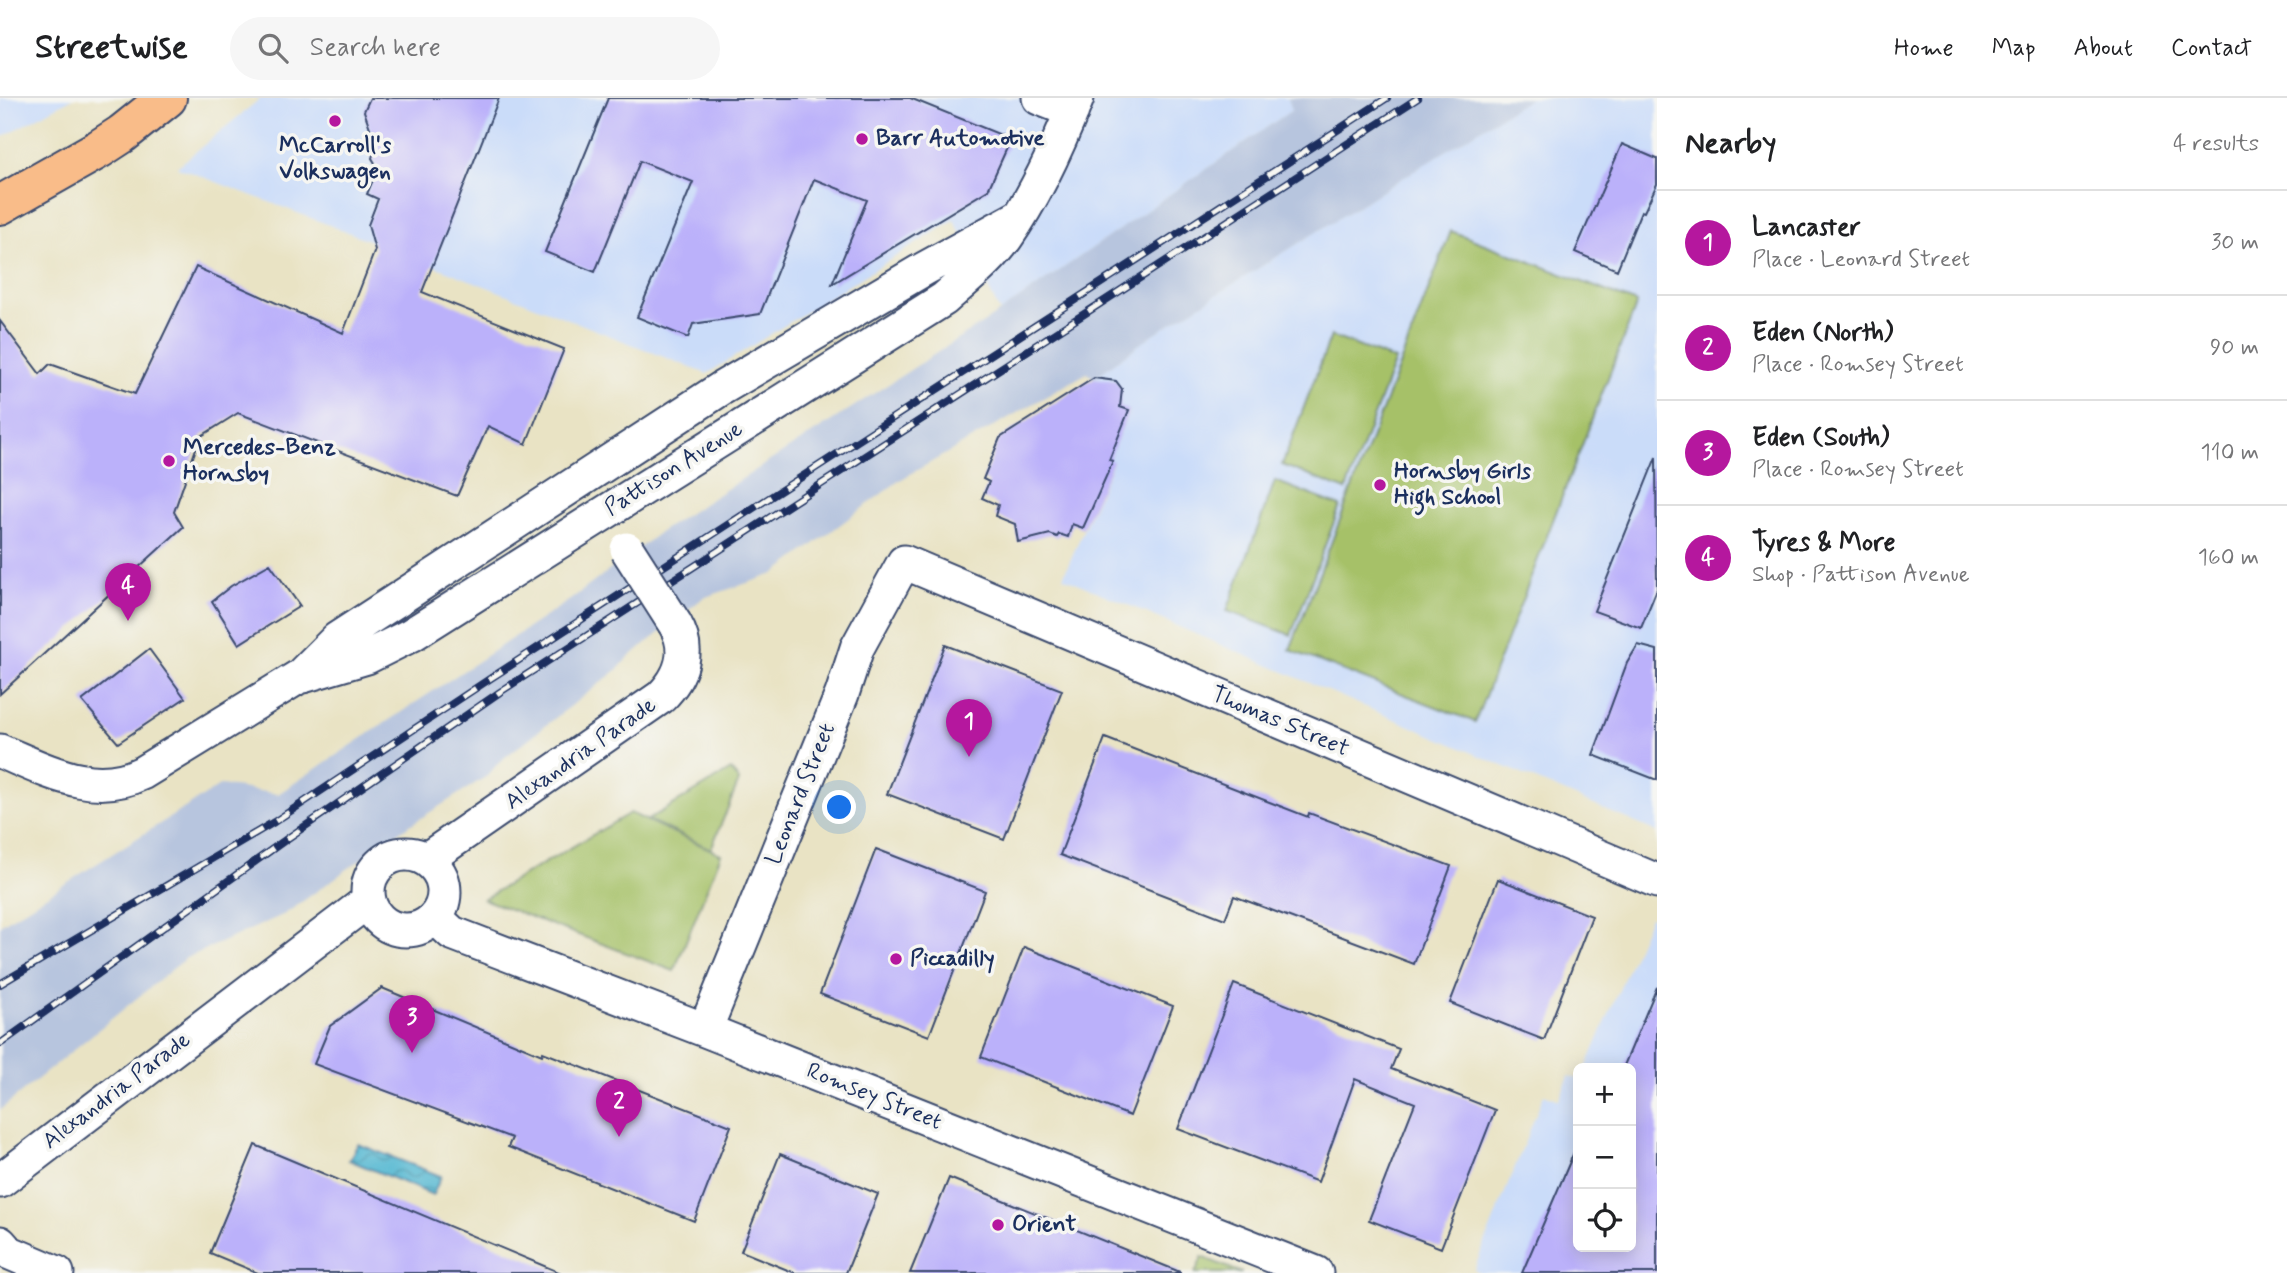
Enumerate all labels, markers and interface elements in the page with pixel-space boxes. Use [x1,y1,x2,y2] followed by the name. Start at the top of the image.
[230,17,720,80] search box
[35,26,188,70] text: Streetwise
[254,29,292,67] icon: search
[310,31,441,65] text: Search here
[1894,33,1954,64] text: Home
[1992,33,2036,64] text: Map
[2074,33,2133,64] text: About
[2171,33,2252,64] text: Contact
[327,113,343,129] marker: McCarroll's Volkswagen
[876,124,1045,154] place label: Barr Automotive
[1685,124,1776,163] text: Nearby
[2173,129,2259,159] text: 4 results
[279,131,392,189] place label: McCarroll's Volkswagen
[854,131,870,147] marker: Barr Automotive
[1752,211,1861,245] text: Lancaster
[1703,228,1713,258] text: 1
[2211,228,2259,258] text: 30 m
[1752,245,1970,275] text: Place · Leonard Street
[1752,316,1893,350] text: Eden (North)
[1702,333,1714,363] text: 2
[2210,333,2259,363] text: 90 m
[1752,350,1964,380] text: Place · Romsey Street
[599,414,749,524] street label: Pattison Avenue
[1752,421,1889,455] text: Eden (South)
[183,433,336,489] place label: Mercedes-Benz Hornsby
[1703,438,1713,468] text: 3
[2200,438,2259,468] text: 110 m
[161,453,177,469] marker: Mercedes-Benz Hornsby
[1752,455,1964,485] text: Place · Romsey Street
[1394,457,1532,516] place label: Hornsby Girls High School
[1372,477,1388,493] marker: Hornsby Girls High School
[1752,526,1895,560] text: Tyres & More
[1701,543,1715,573] text: 4
[2198,543,2259,573] text: 160 m
[1752,560,1970,590] text: Shop · Pattison Avenue
[105,563,151,621] pin: 4
[1206,679,1354,765] street label: Thomas Street
[499,691,663,817] street label: Alexandria Parade
[946,699,992,757] pin: 1
[759,719,843,869] street label: Leonard Street
[822,790,856,824] your location
[910,944,995,974] place label: Piccadilly
[888,951,904,967] marker: Piccadilly
[389,995,435,1053] pin: 3
[37,1025,197,1157] street label: Alexandria Parade
[802,1056,946,1138] street label: Romsey Street
[1573,1063,1636,1252] map controls
[1573,1063,1636,1126] button: +
[596,1079,642,1137] pin: 2
[1573,1126,1636,1189] button: −
[1573,1189,1636,1252] button: locate
[1012,1210,1076,1240] place label: Orient
[990,1217,1006,1233] marker: Orient

